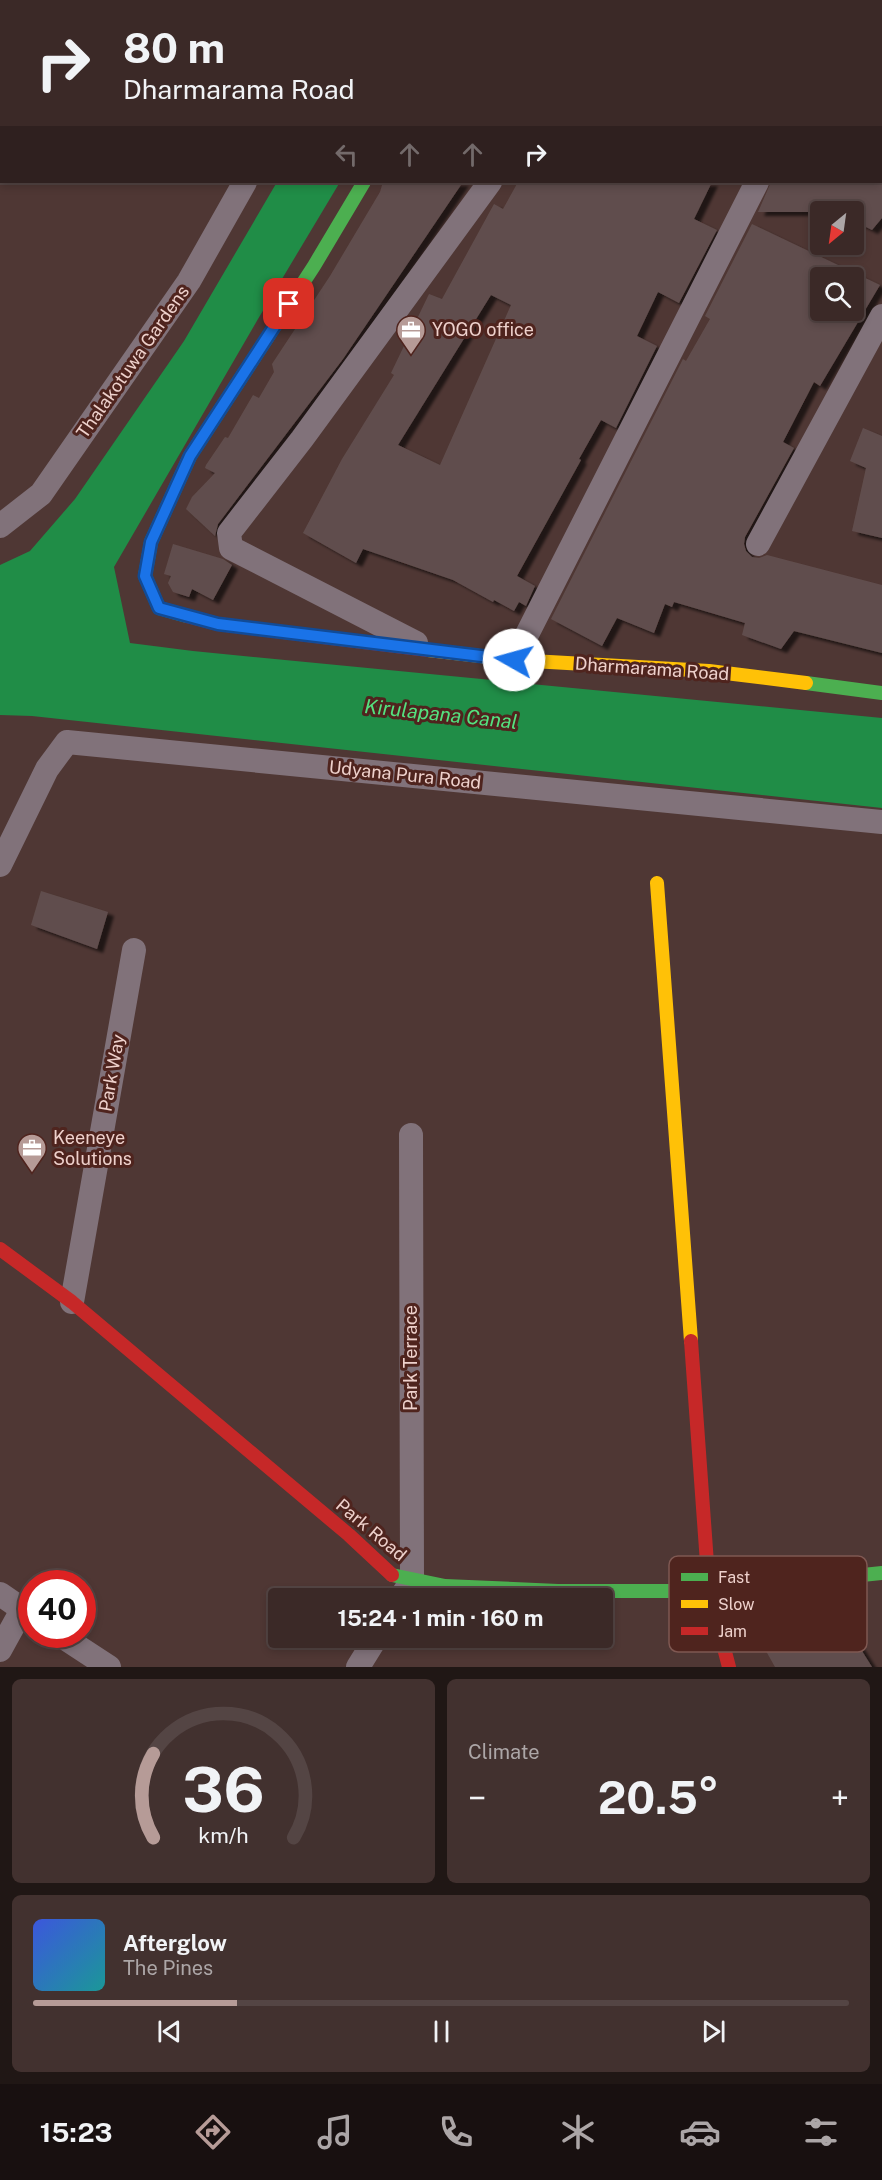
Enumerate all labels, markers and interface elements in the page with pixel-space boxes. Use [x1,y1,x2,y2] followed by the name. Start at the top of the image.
[123,23,225,72] text: 80 m
[24,24,102,102] icon: right
[123,73,355,105] text: Dharmarama Road
[330,138,363,171] icon: left
[393,138,426,171] icon: ahead
[456,138,489,171] icon: ahead
[519,138,552,171] icon: right
[810,201,864,255] north arrow
[810,201,864,321] map controls
[810,267,864,321] button: search
[263,278,314,329] pin
[72,281,193,442] street label: Thalakotuwa Gardens
[272,287,305,320] icon: arrive
[395,314,427,356] office icon: YOGO office
[432,319,534,340] place label: YOGO office
[482,628,546,692] position arrow
[574,653,730,684] street label: Dharmarama Road
[363,694,519,734] water label: Kirulapana Canal
[328,756,482,793] street label: Udyana Pura Road
[94,1032,129,1113] street label: Park Way
[53,1127,132,1169] place label: Keeneye Solutions
[16,1132,48,1174] office icon: Keeneye Solutions
[400,1305,421,1411] street label: Park Terrace
[332,1494,411,1565] street label: Park Road
[669,1556,867,1652] legend
[718,1568,750,1587] text: Fast
[18,1570,96,1648] speed limit sign: 40
[718,1595,755,1614] text: Slow
[338,1605,543,1631] text: 15:24 · 1 min · 160 m
[718,1622,747,1641] text: Jam
[468,1740,540,1764] text: Climate
[182,1753,265,1826] text: 36
[598,1771,719,1824] text: 20.5°
[468,1779,486,1817] text: −
[831,1779,849,1817] text: +
[198,1823,249,1848] text: km/h
[123,1930,227,1956] text: Afterglow
[123,1956,213,1980] text: The Pines
[153,2015,186,2048] icon: previous
[425,2015,458,2048] icon: pause
[697,2015,730,2048] icon: next
[192,2111,234,2153] icon: directions
[314,2111,356,2153] icon: music
[435,2111,477,2153] icon: phone
[557,2111,599,2153] icon: climate
[679,2111,721,2153] icon: car
[800,2111,842,2153] icon: filters
[40,2116,113,2148] text: 15:23

